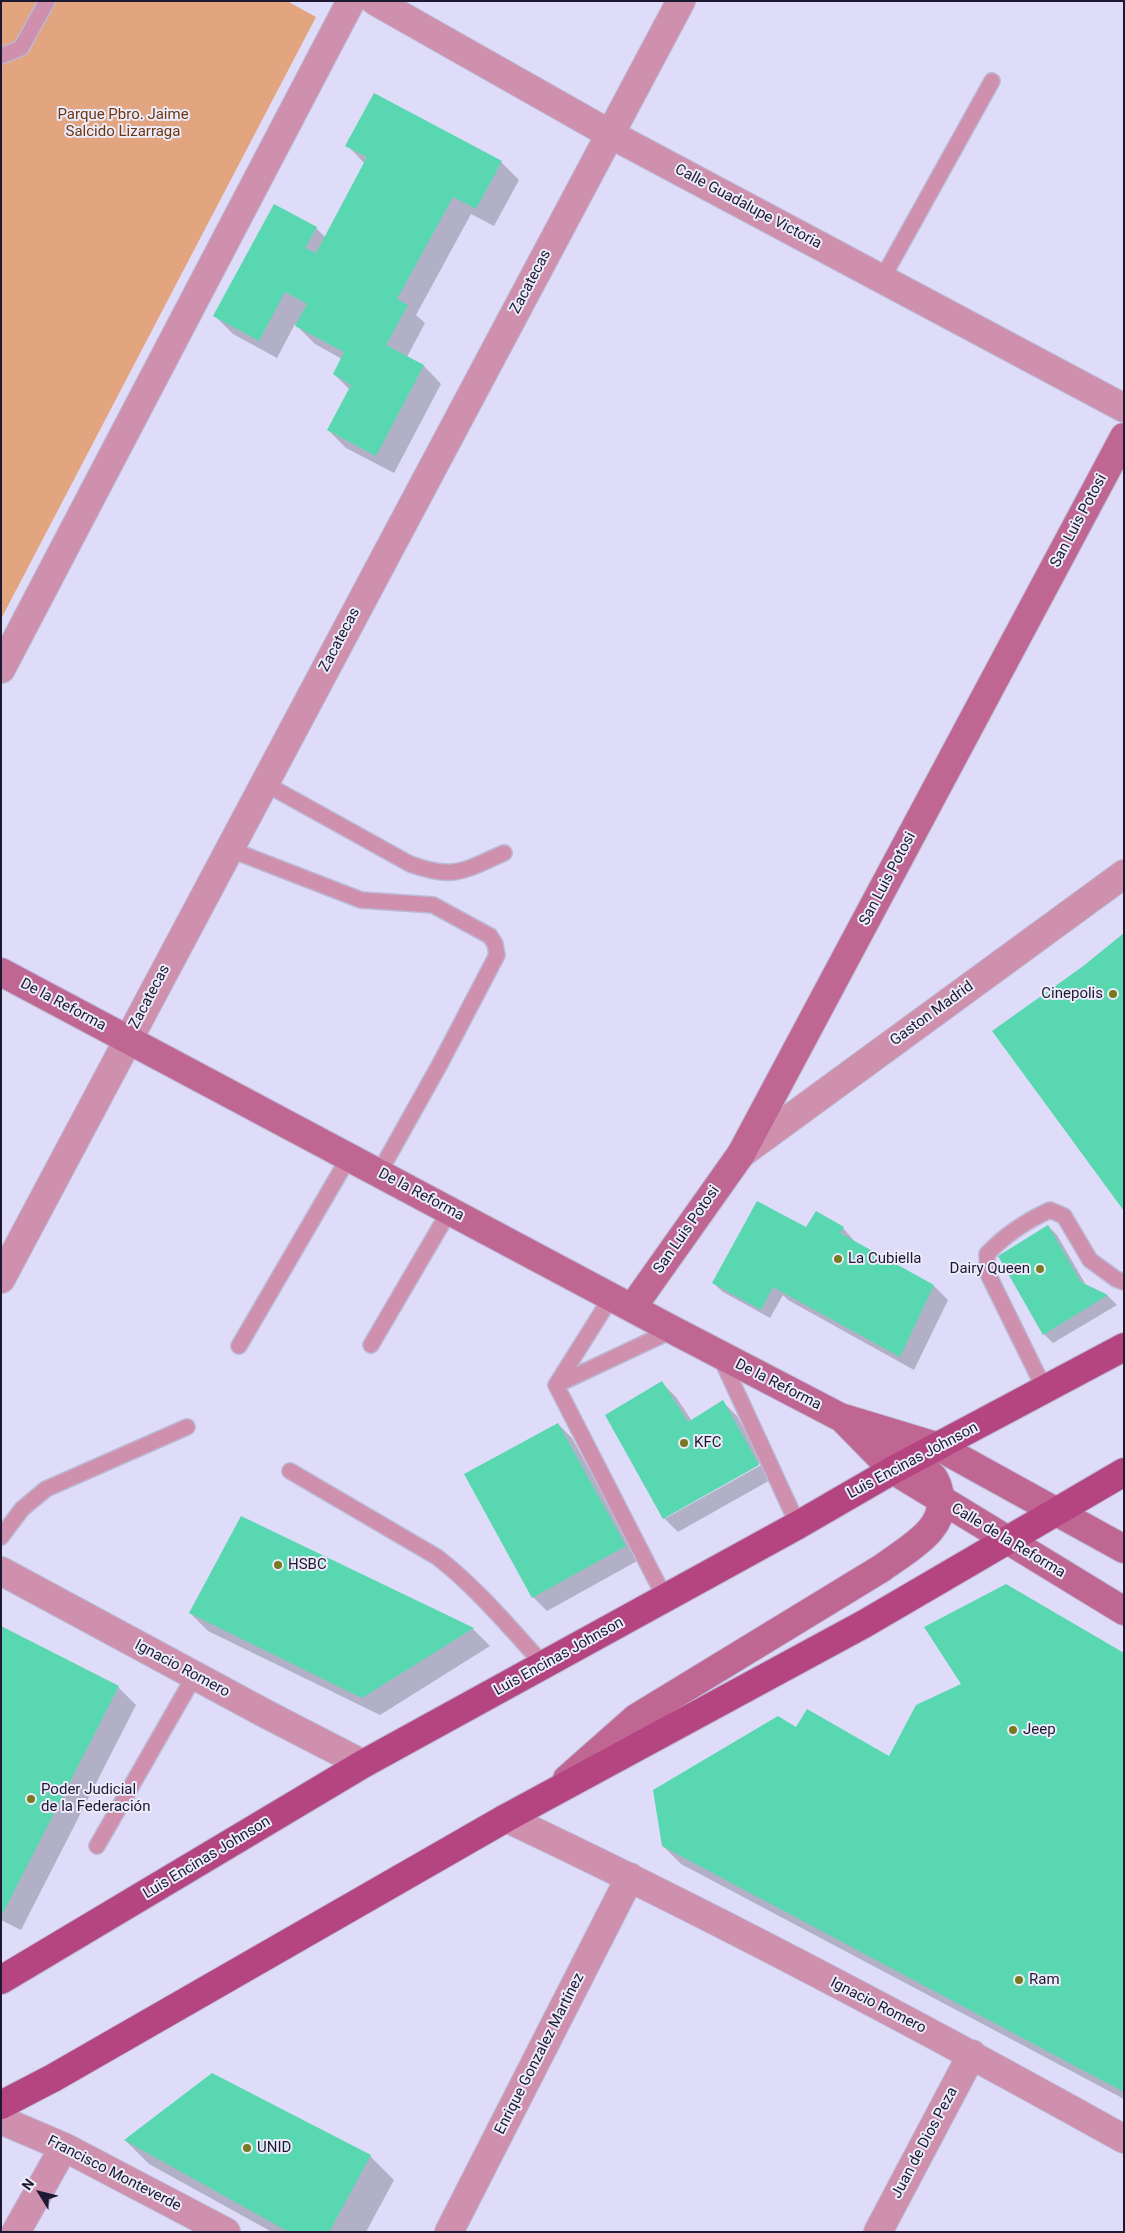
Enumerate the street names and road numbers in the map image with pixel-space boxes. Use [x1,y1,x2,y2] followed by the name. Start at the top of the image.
[672,161,824,253] street label: Calle Guadalupe Victoria
[507,247,555,317] street label: Zacatecas
[1047,471,1111,571] street label: San Luis Potosi
[316,605,364,675] street label: Zacatecas
[856,829,920,929] street label: San Luis Potosi
[126,962,174,1032] street label: Zacatecas
[17,975,109,1035] street label: De la Reforma
[887,978,977,1050] street label: Gaston Madrid
[375,1165,467,1225] street label: De la Reforma
[650,1183,724,1277] street label: San Luis Potosi
[732,1356,824,1414] street label: De la Reforma
[845,1419,981,1503] street label: Luis Encinas Johnson
[948,1500,1068,1582] street label: Calle de la Reforma
[491,1614,627,1700] street label: Luis Encinas Johnson
[131,1636,233,1702] street label: Ignacio Romero
[140,1813,274,1903] street label: Luis Encinas Johnson
[491,1970,589,2138] street label: Enrique Gonzalez Martínez
[827,1974,929,2038] street label: Ignacio Romero
[888,2084,962,2202] street label: Juan de Dios Peza
[44,2132,184,2216] street label: Francisco Monteverde

